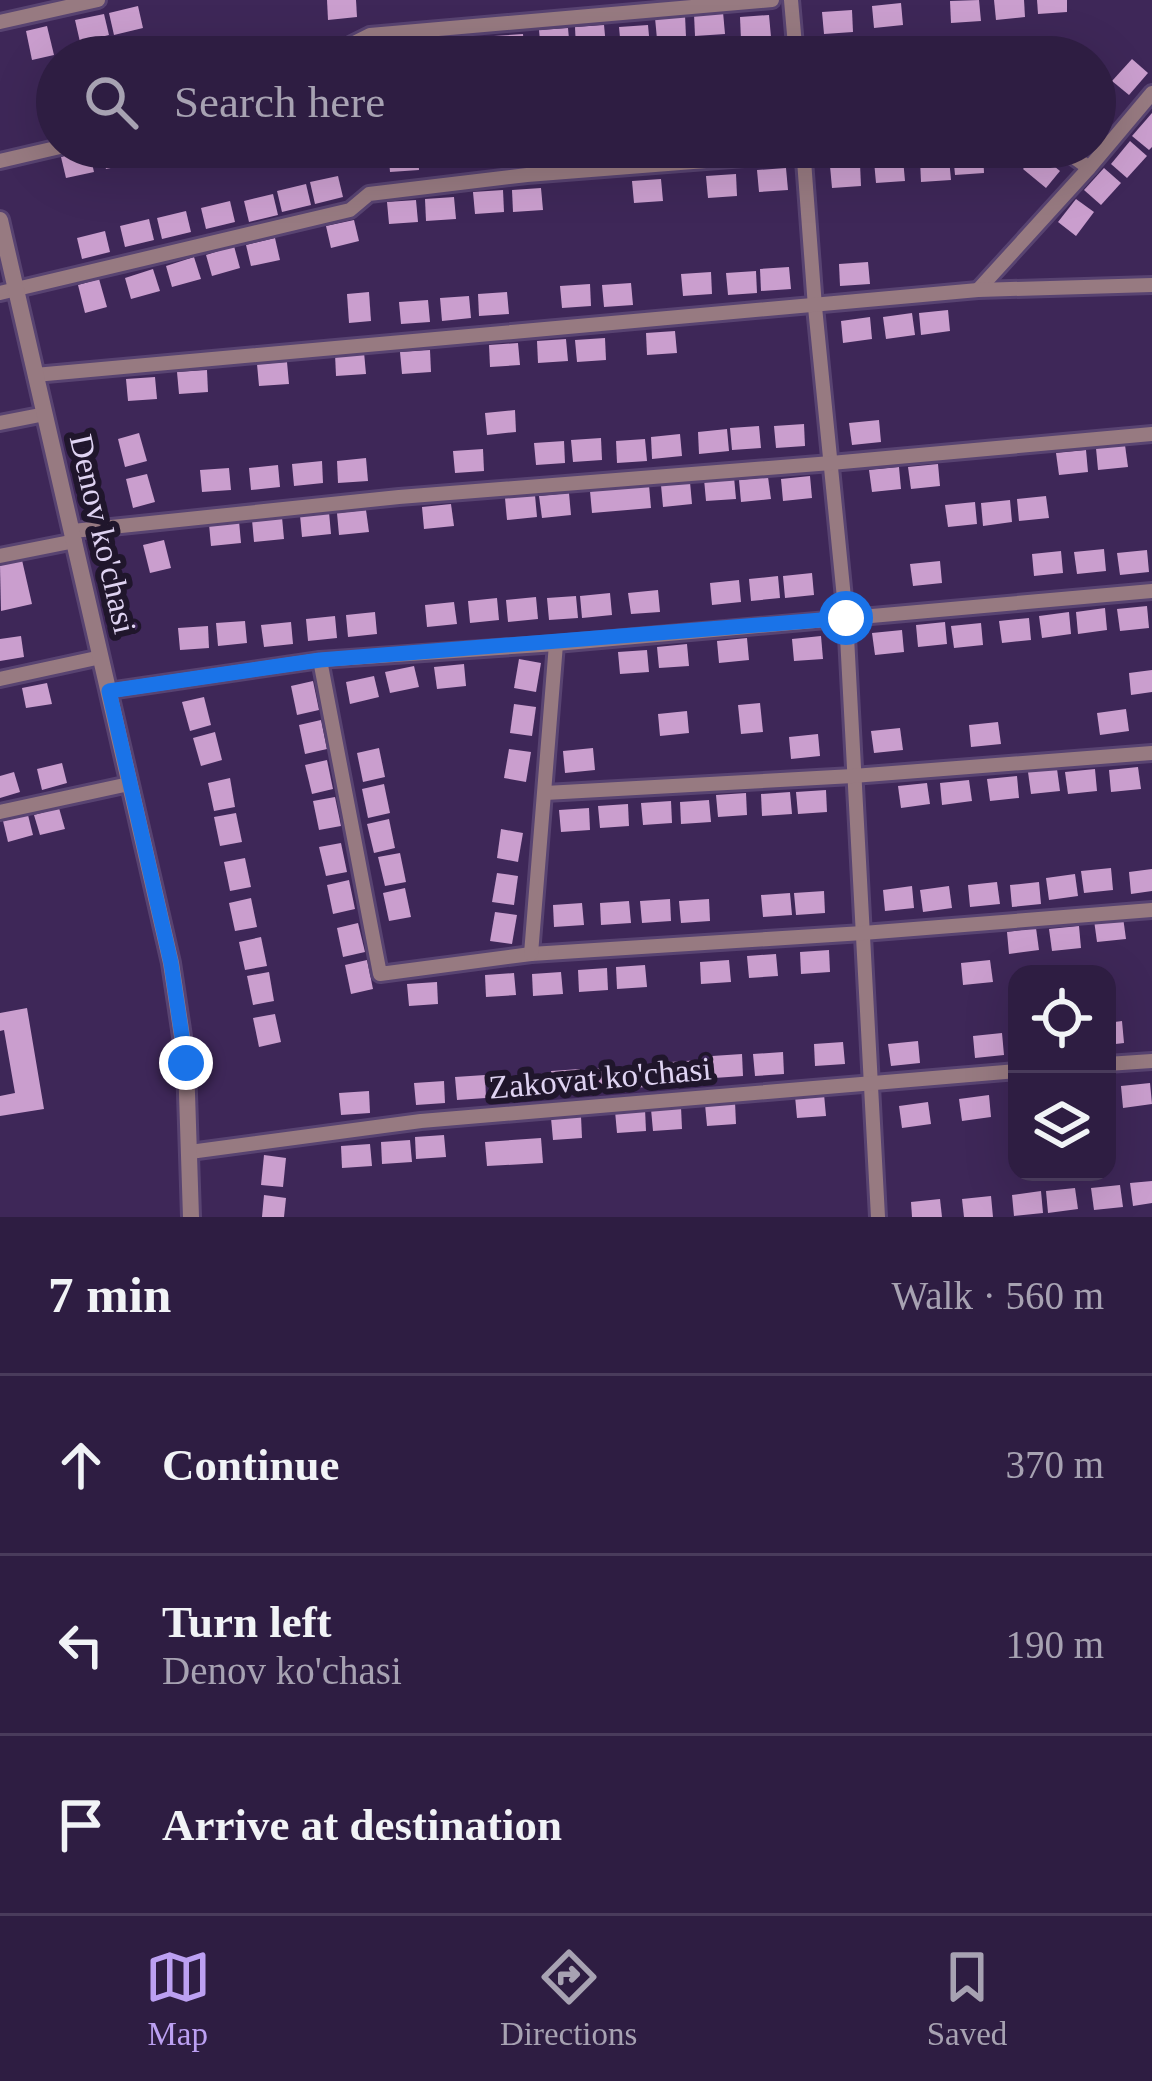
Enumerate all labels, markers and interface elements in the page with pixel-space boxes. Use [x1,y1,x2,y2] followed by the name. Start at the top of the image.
[36,36,1116,168] search box
[78,69,144,135] icon: search
[174,77,385,127] text: Search here
[63,431,143,637] street label: Denov ko'chasi
[819,591,873,645] route start
[1008,965,1116,1181] map controls
[1008,965,1116,1073] button: locate
[159,1036,213,1090] route end
[487,1050,713,1106] street label: Zakovat ko'chasi
[1008,1073,1116,1181] button: layers
[48,1267,171,1323] text: 7 min
[892,1274,1104,1317] text: Walk · 560 m
[48,1432,114,1498] icon: ahead
[162,1440,340,1490] text: Continue
[1005,1443,1104,1486] text: 370 m
[162,1597,332,1647] text: Turn left
[48,1612,114,1678] icon: left
[1005,1623,1104,1666] text: 190 m
[162,1649,402,1692] text: Denov ko'chasi
[48,1792,114,1858] icon: arrive
[162,1800,562,1850] text: Arrive at destination
[145,1944,211,2053] tab: Map
[500,1944,637,2053] tab: Directions
[927,1944,1007,2053] tab: Saved

